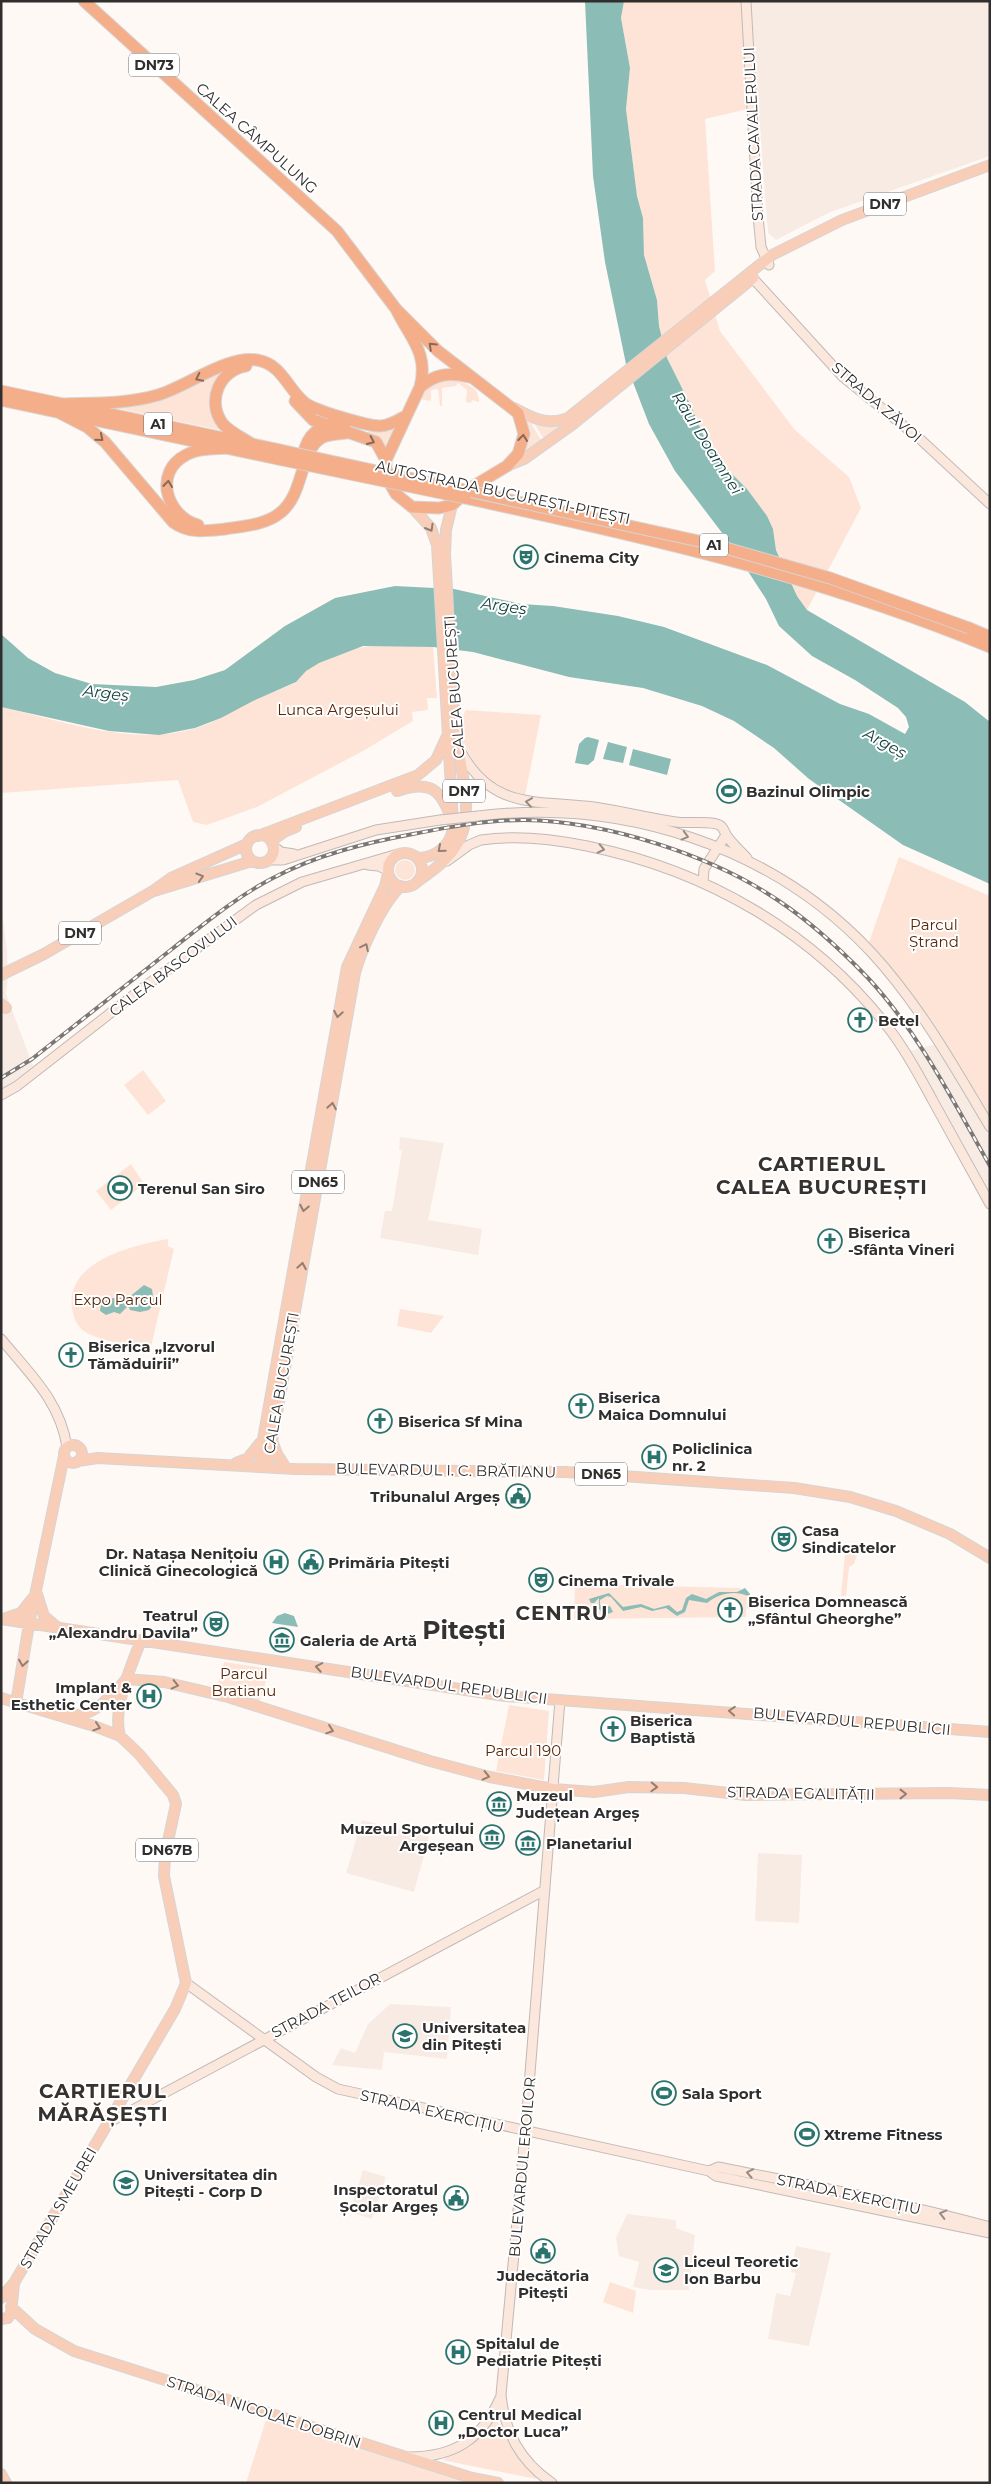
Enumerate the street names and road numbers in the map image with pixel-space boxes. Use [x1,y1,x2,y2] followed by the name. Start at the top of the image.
[739,47,767,221] street label: STRADA CAVALERULUI
[129,54,179,76] road number: DN73
[192,78,322,198] street label: CALEA CÂMPULUNG
[864,192,906,215] road number: DN7
[828,358,926,446] street label: STRADA ZĂVOI
[144,412,172,436] road number: A1
[374,456,632,529] street label: AUTOSTRADA BUCUREȘTI-PITEȘTI
[700,534,728,556] road number: A1
[440,615,469,759] street label: CALEA BUCUREȘTI
[443,779,485,802] road number: DN7
[105,912,241,1020] street label: CALEA BASCOVULUI
[59,921,101,944] road number: DN7
[292,1170,344,1194] road number: DN65
[259,1311,304,1455] street label: CALEA BUCUREȘTI
[336,1459,556,1481] street label: BULEVARDUL I. C. BRĂTIANU
[575,1462,627,1486] road number: DN65
[349,1662,549,1708] street label: BULEVARDUL REPUBLICII
[752,1703,952,1739] street label: BULEVARDUL REPUBLICII
[727,1782,875,1805] street label: STRADA EGALITĂȚII
[136,1838,198,1862] road number: DN67B
[268,1968,384,2042] street label: STRADA TEILOR
[505,2076,539,2258] street label: BULEVARDUL EROILOR
[358,2085,506,2138] street label: STRADA EXERCIȚIU
[15,2144,101,2272] street label: STRADA SMEUREI
[775,2169,923,2220] street label: STRADA EXERCIȚIU
[165,2372,363,2452] street label: STRADA NICOLAE DOBRIN

